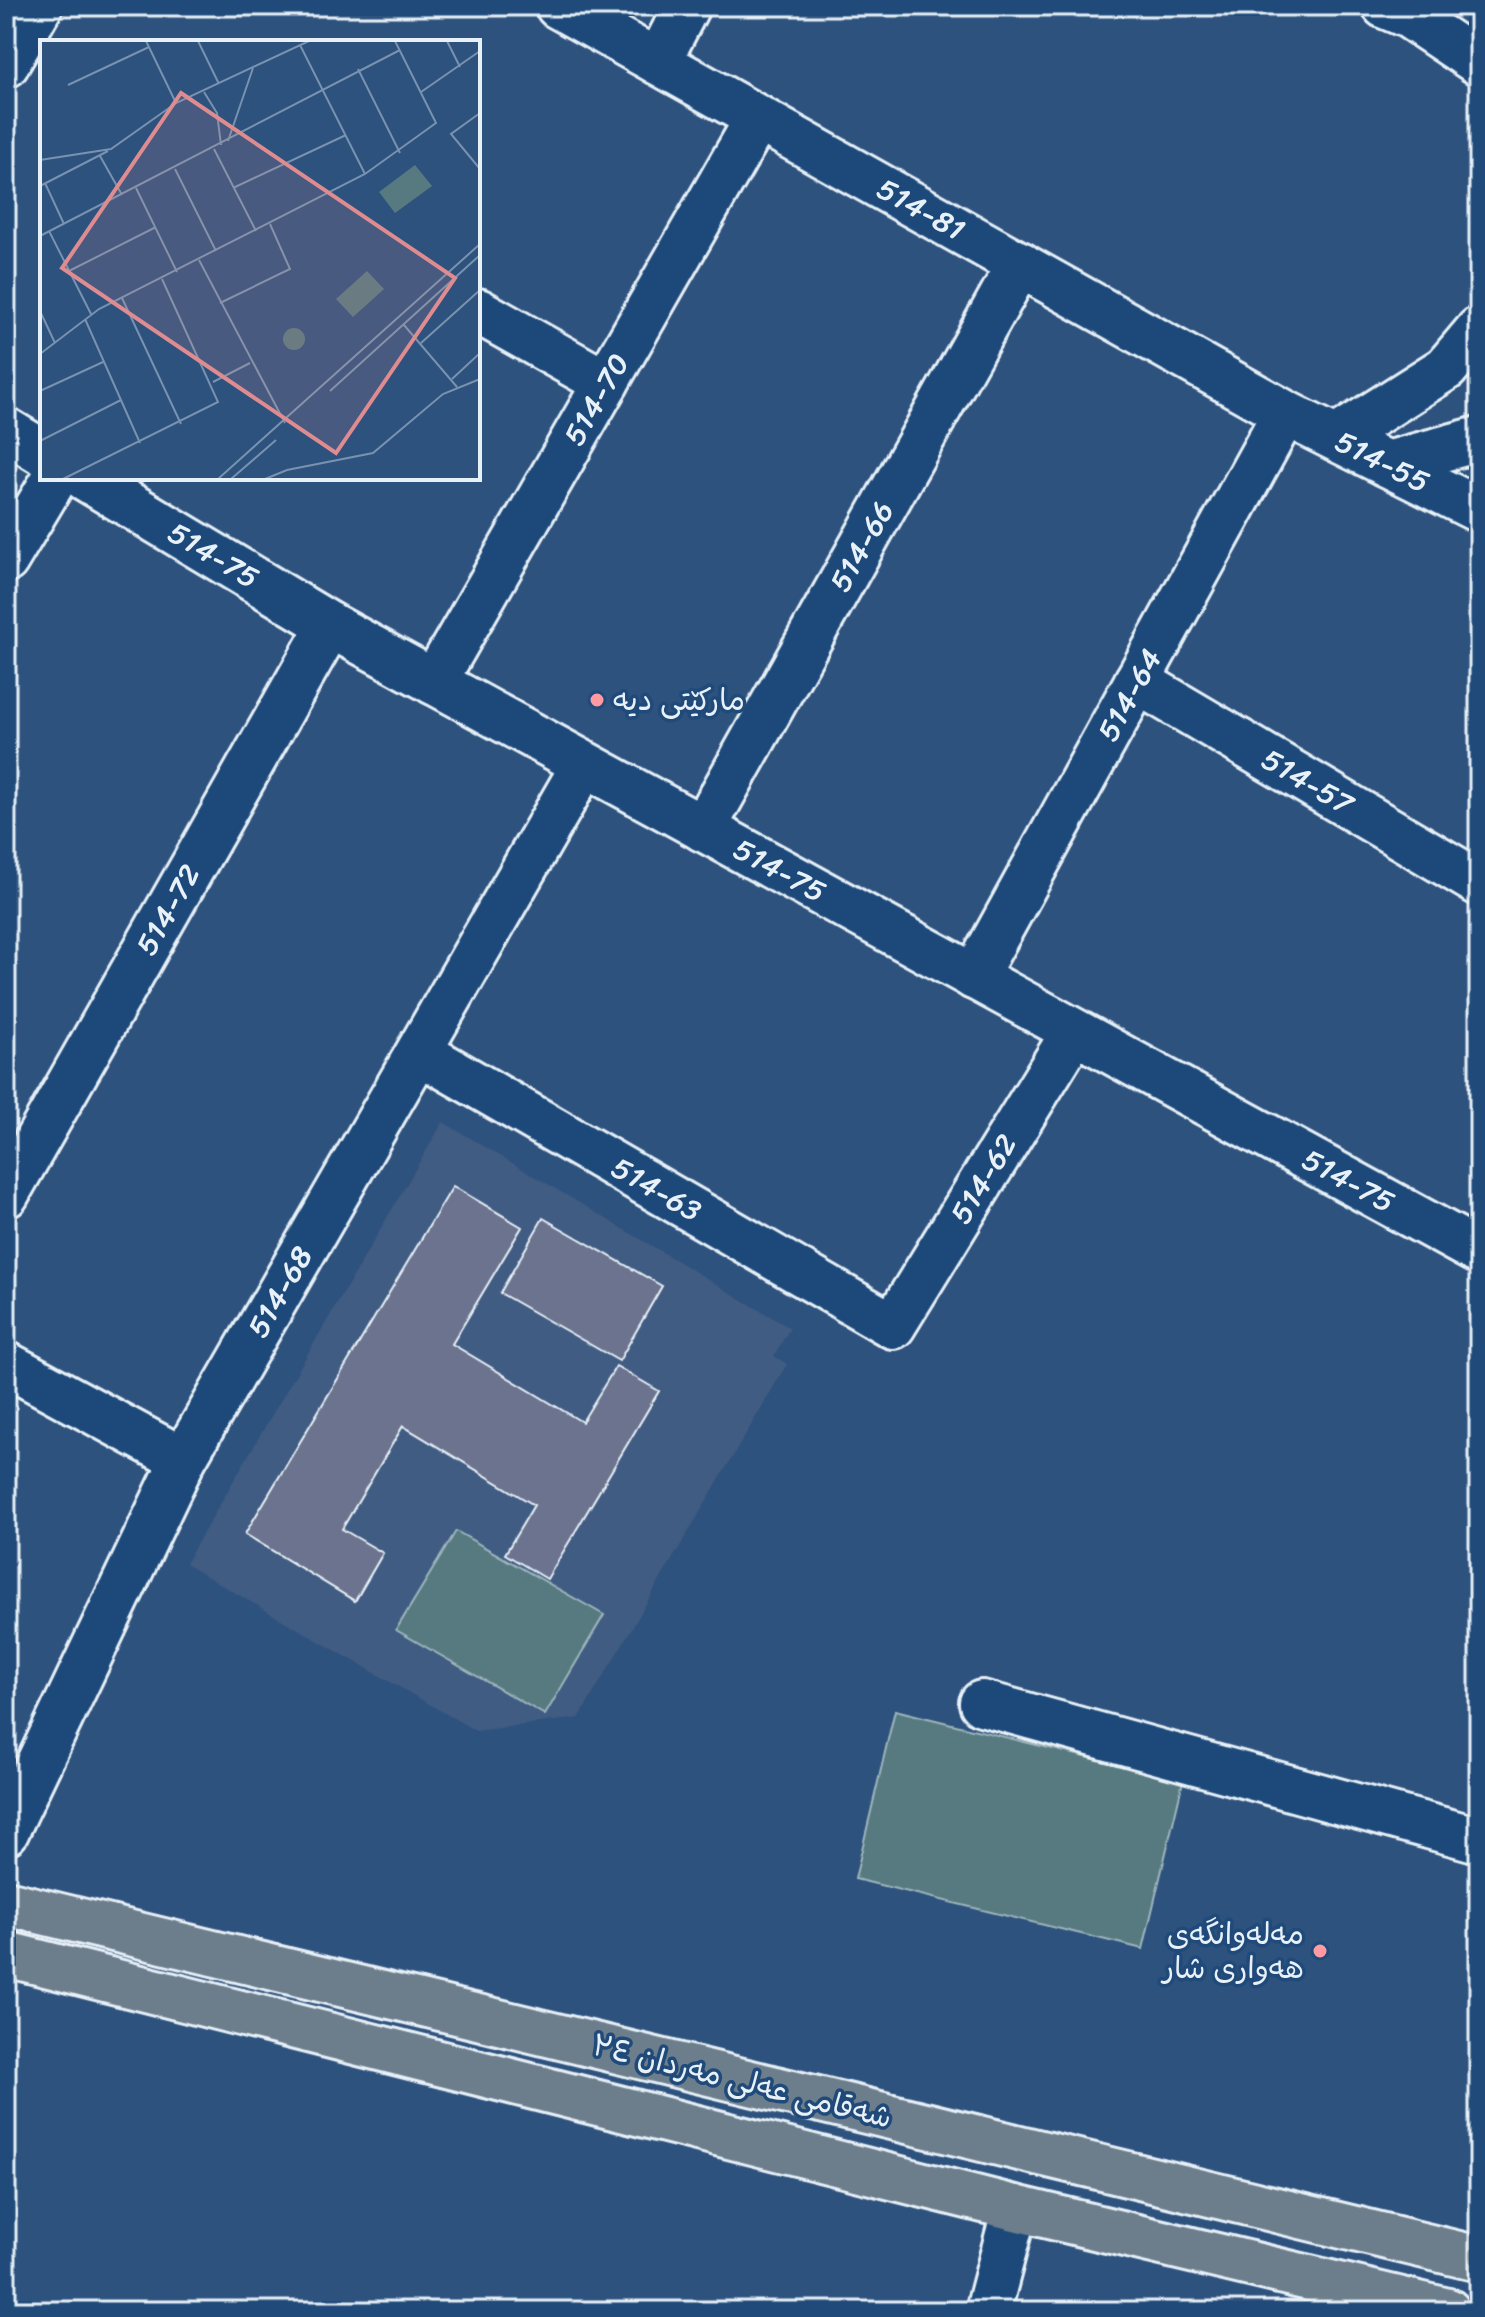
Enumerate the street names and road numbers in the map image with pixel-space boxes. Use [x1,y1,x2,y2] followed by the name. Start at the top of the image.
[866,162,976,256] street label: 514-81
[548,343,645,456] street label: 514-70
[1325,415,1439,508] street label: 514-55
[814,490,909,602] street label: 514-66
[157,506,270,604] street label: 514-75
[1082,638,1177,752] street label: 514-64
[1251,733,1366,831] street label: 514-57
[723,823,836,918] street label: 514-75
[120,854,216,966] street label: 514-72
[935,1123,1032,1235] street label: 514-62
[1292,1133,1405,1228] street label: 514-75
[601,1141,712,1237] street label: 514-63
[232,1236,328,1348] street label: 514-68
[586,2018,898,2144] street label: شەقامی عەلی مەردان ٣٤

